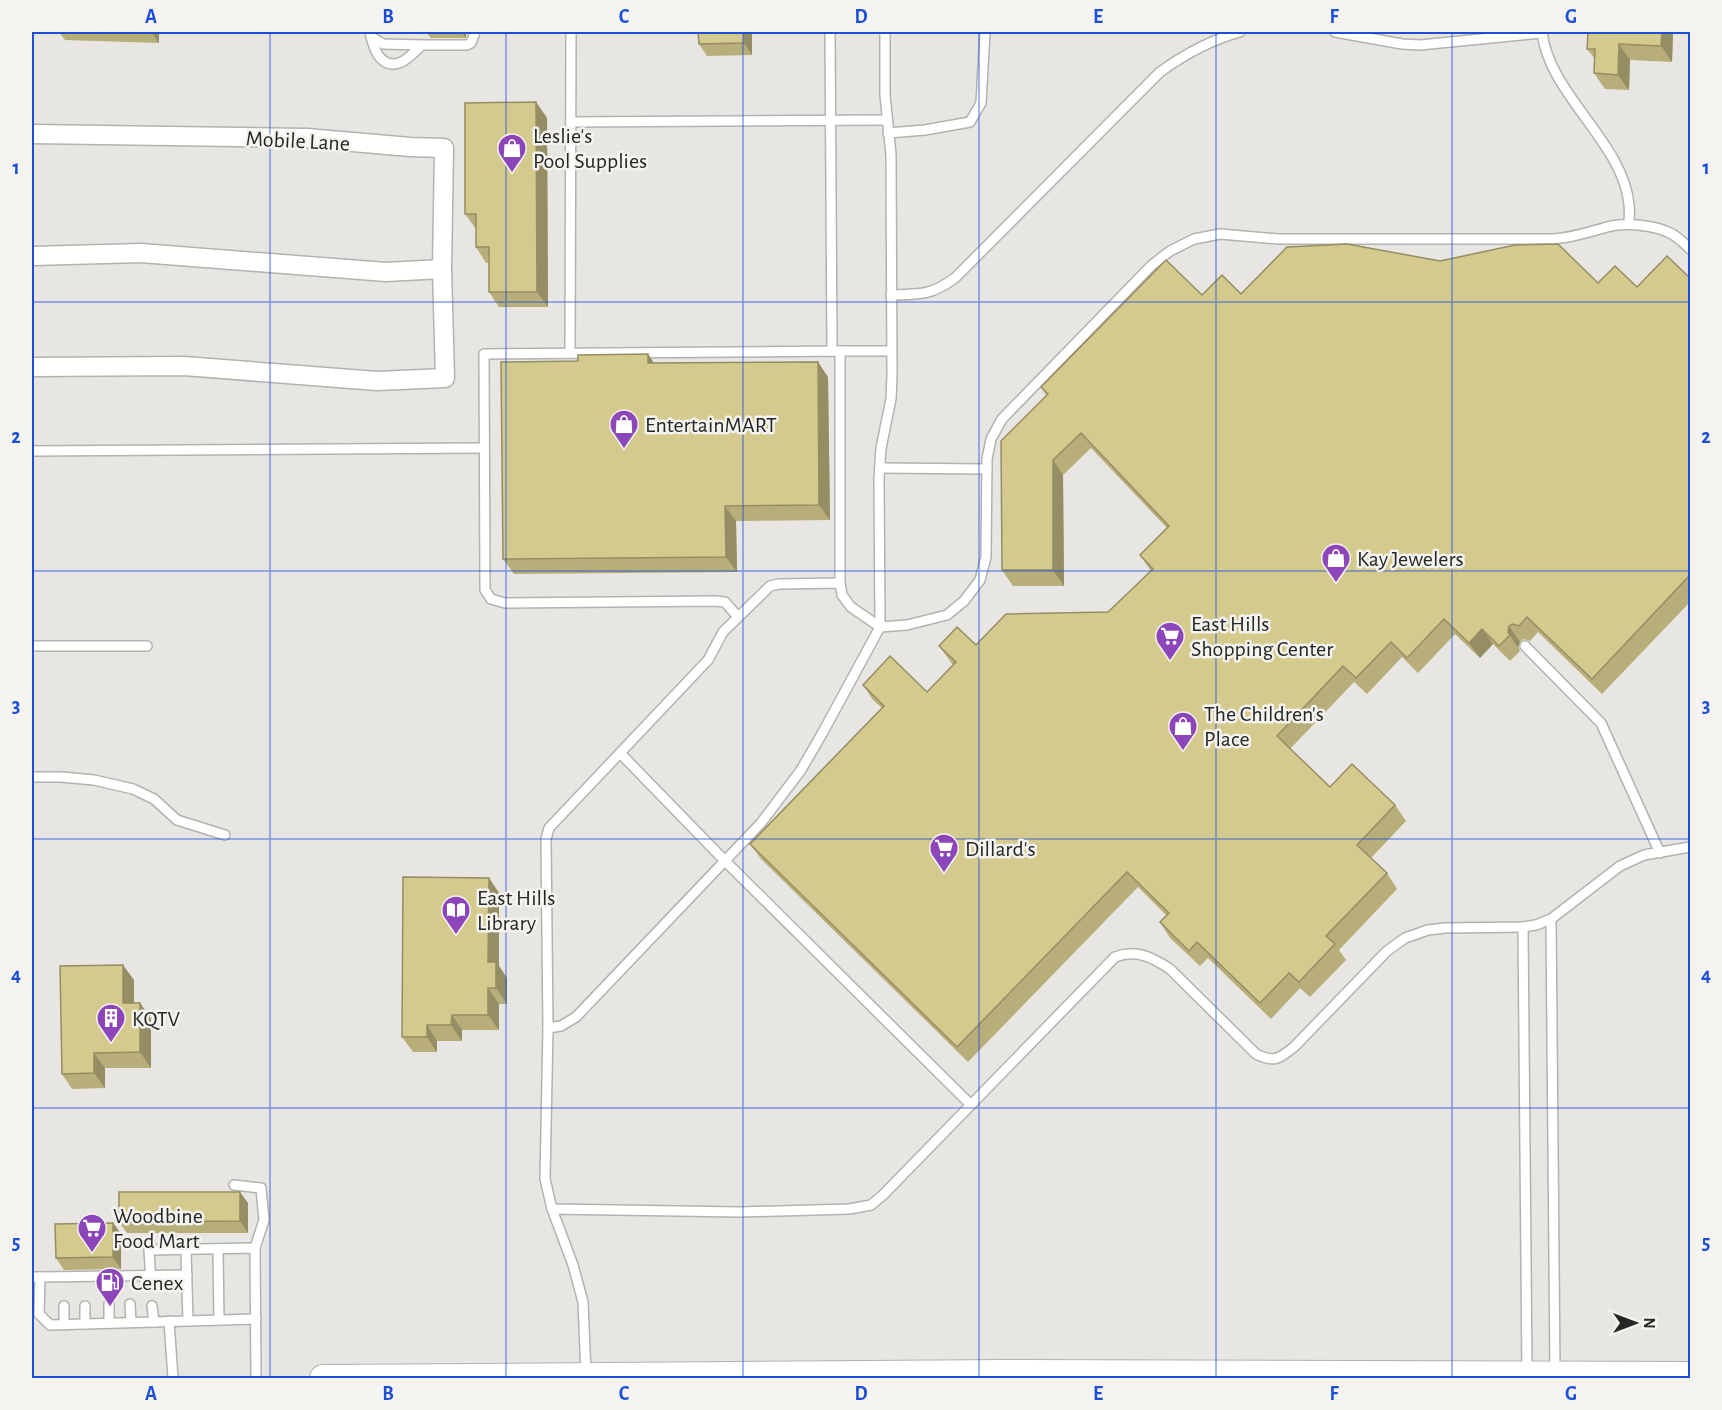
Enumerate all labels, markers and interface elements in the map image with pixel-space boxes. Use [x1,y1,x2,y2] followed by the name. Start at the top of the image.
[145,7,157,27] text: A
[382,7,394,27] text: B
[619,7,630,27] text: C
[854,7,868,27] text: D
[1093,7,1103,27] text: E
[1329,7,1339,27] text: F
[1565,7,1577,27] text: G
[533,125,647,172] place label: Leslie's Pool Supplies
[245,127,351,155] street label: Mobile Lane
[496,132,528,174] shop icon: Leslie's Pool Supplies
[12,158,20,178] text: 1
[1702,158,1710,178] text: 1
[608,408,640,450] shop icon: EntertainMART
[645,414,777,436] place label: EntertainMART
[11,427,21,447] text: 2
[1701,427,1711,447] text: 2
[1320,542,1352,584] shop icon: Kay Jewelers
[1357,548,1464,570] place label: Kay Jewelers
[1191,613,1333,660] place label: East Hills Shopping Center
[1154,620,1186,662] supermarket icon: East Hills Shopping Center
[12,696,20,716] text: 3
[1702,696,1710,716] text: 3
[1204,703,1324,750] place label: The Children's Place
[1167,710,1199,752] shop icon: The Children's Place
[928,832,960,874] supermarket icon: Dillard's
[965,838,1036,860] place label: Dillard's
[477,887,556,934] place label: East Hills Library
[440,894,472,936] library icon: East Hills Library
[11,965,21,985] text: 4
[1701,965,1711,985] text: 4
[95,1002,127,1044] building icon: KQTV
[132,1008,181,1030] place label: KQTV
[113,1205,203,1252] place label: Woodbine Food Mart
[76,1212,108,1254] supermarket icon: Woodbine Food Mart
[12,1233,20,1253] text: 5
[1702,1233,1710,1253] text: 5
[94,1266,126,1308] fuel station icon: Cenex
[131,1272,184,1294] place label: Cenex
[1605,1293,1665,1353] north arrow
[1641,1317,1657,1329] text: N
[145,1384,157,1404] text: A
[382,1384,394,1404] text: B
[619,1384,630,1404] text: C
[854,1384,868,1404] text: D
[1093,1384,1103,1404] text: E
[1329,1384,1339,1404] text: F
[1565,1384,1577,1404] text: G

